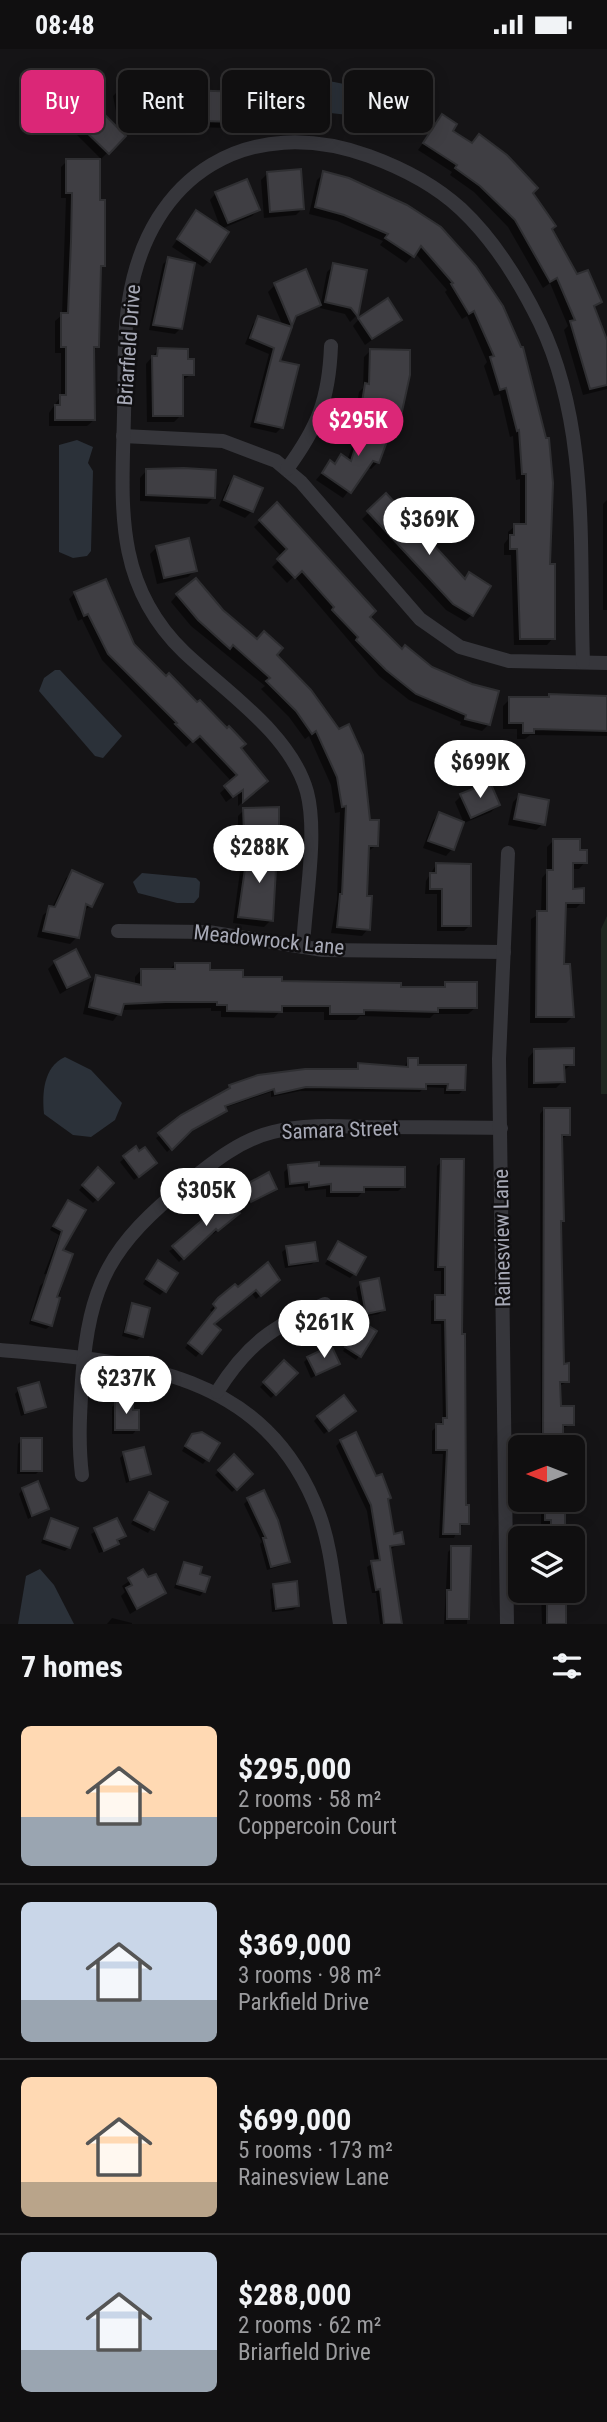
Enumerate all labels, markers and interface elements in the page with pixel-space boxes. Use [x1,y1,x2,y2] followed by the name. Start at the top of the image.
[35,10,95,40] text: 08:48
[21,70,104,133] chip: Buy
[118,70,208,133] chip: Rent
[222,70,330,133] chip: Filters
[344,70,433,133] chip: New
[113,284,145,406] street label: Briarfield Drive
[309,399,407,458] pin: $295K
[328,407,388,434] text: $295K
[380,497,478,557] pin: $369K
[399,506,459,533] text: $369K
[431,741,529,800] pin: $699K
[450,749,510,776] text: $699K
[210,825,308,885] pin: $288K
[229,834,289,861] text: $288K
[193,920,346,960] street label: Meadowrock Lane
[281,1116,399,1144] street label: Samara Street
[157,1169,255,1228] pin: $305K
[489,1169,515,1307] street label: Rainesview Lane
[176,1177,236,1204] text: $305K
[275,1301,373,1360] pin: $261K
[294,1309,354,1336] text: $261K
[77,1357,175,1416] pin: $237K
[96,1365,156,1392] text: $237K
[508,1435,584,1512] north arrow
[508,1435,585,1603] map controls
[508,1526,585,1603] button: layers
[548,1647,586,1685] icon: filters
[21,1649,123,1684] text: 7 homes
[238,1751,351,1786] text: $295,000
[77,1754,161,1838] icon: home
[238,1786,381,1813] text: 2 rooms · 58 m²
[238,1813,397,1840] text: Coppercoin Court
[238,1927,351,1962] text: $369,000
[77,1930,161,2014] icon: home
[238,1962,381,1989] text: 3 rooms · 98 m²
[238,1989,369,2016] text: Parkfield Drive
[238,2102,351,2137] text: $699,000
[77,2105,161,2189] icon: home
[238,2137,393,2164] text: 5 rooms · 173 m²
[238,2164,389,2191] text: Rainesview Lane
[238,2277,351,2312] text: $288,000
[77,2280,161,2364] icon: home
[238,2312,381,2339] text: 2 rooms · 62 m²
[238,2339,371,2366] text: Briarfield Drive

